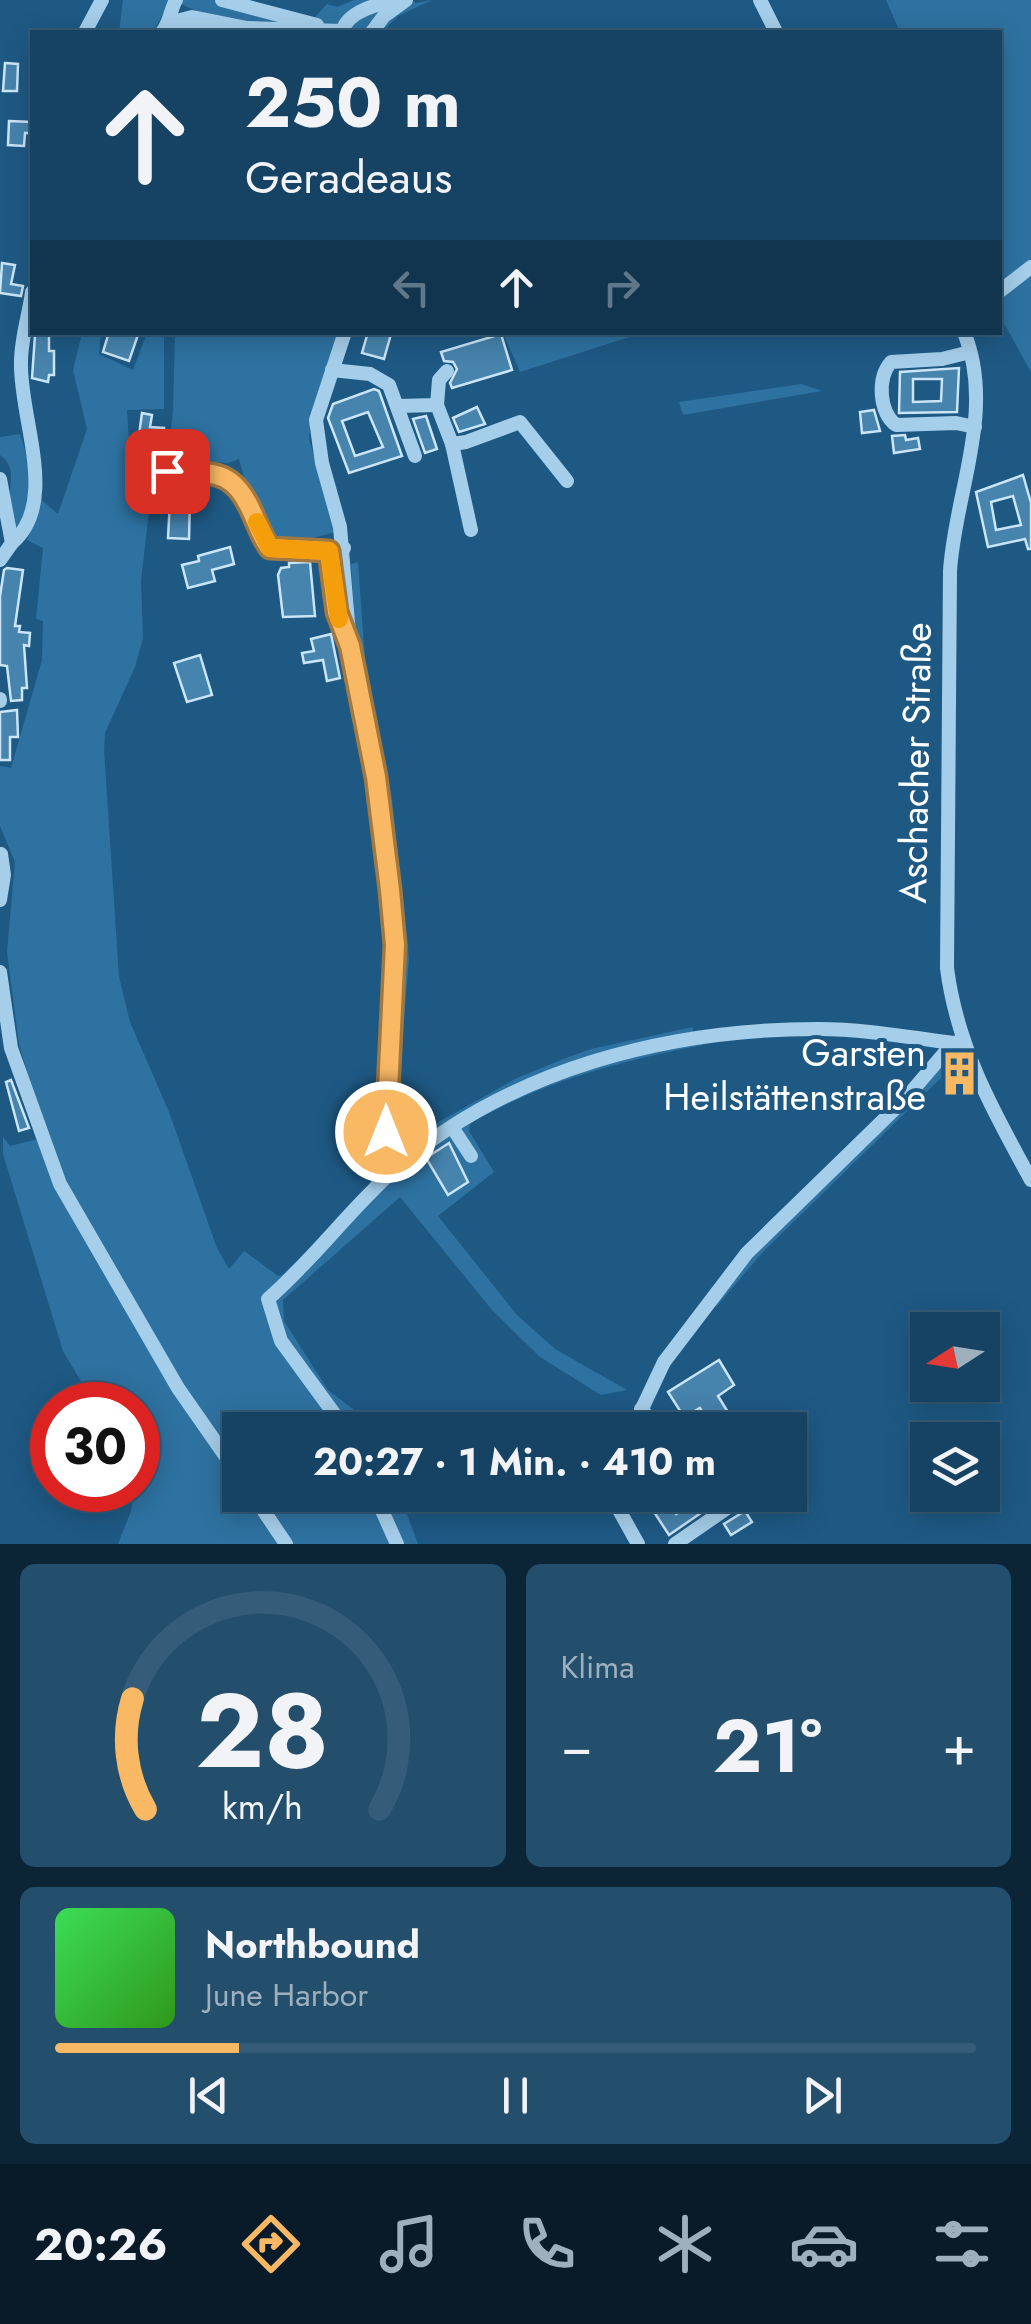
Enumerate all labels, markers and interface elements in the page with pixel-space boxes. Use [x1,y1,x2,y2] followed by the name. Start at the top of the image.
[245,52,461,153] text: 250 m
[80,70,210,200] icon: ahead
[245,145,452,210] text: Geradeaus
[384,260,439,315] icon: left
[489,260,544,315] icon: ahead
[594,260,649,315] icon: right
[125,429,210,514] pin
[140,444,195,499] icon: arrive
[885,622,945,904] street label: Aschacher Straße
[663,1025,926,1124] place label: Garsten Heilstättenstraße
[935,1050,983,1098] building icon: Garsten Heilstättenstraße
[334,1080,438,1184] position arrow
[910,1312,1000,1402] north arrow
[910,1312,1000,1512] map controls
[30,1382,160,1512] speed limit sign: 30
[910,1422,1000,1512] button: layers
[313,1434,716,1489] text: 20:27 · 1 Min. · 410 m
[561,1644,635,1690] text: Klima
[196,1656,329,1806] text: 28
[713,1692,822,1800] text: 21°
[561,1706,593,1786] text: −
[942,1706,976,1786] text: +
[222,1781,303,1832] text: km/h
[205,1917,420,1972] text: Northbound
[205,1972,368,2018] text: June Harbor
[181,2068,236,2123] icon: previous
[488,2068,543,2123] icon: pause
[795,2068,850,2123] icon: next
[236,2209,306,2279] icon: directions
[374,2209,444,2279] icon: music
[512,2209,582,2279] icon: phone
[650,2209,720,2279] icon: climate
[789,2209,859,2279] icon: car
[927,2209,997,2279] icon: filters
[34,2212,168,2277] text: 20:26

